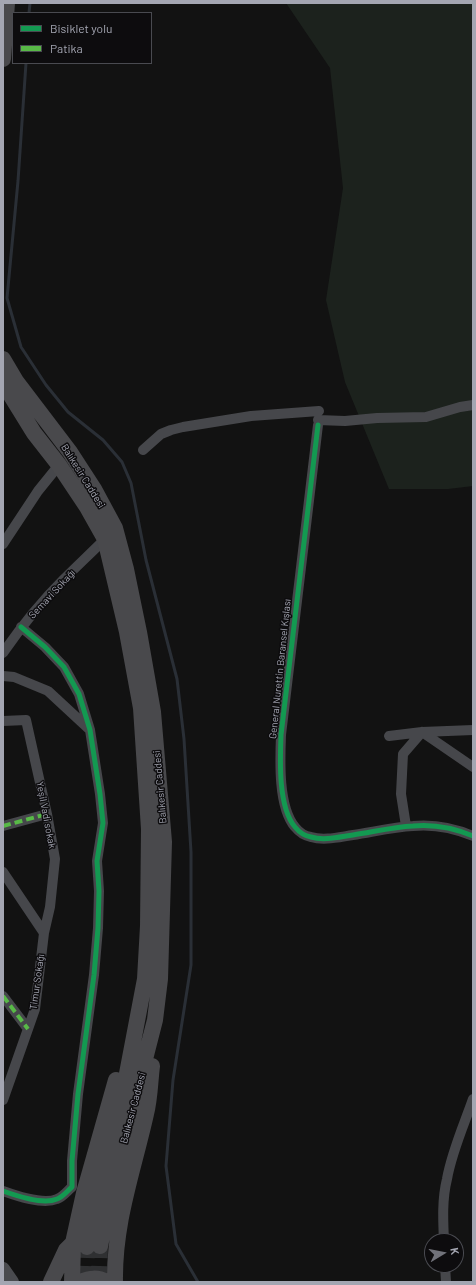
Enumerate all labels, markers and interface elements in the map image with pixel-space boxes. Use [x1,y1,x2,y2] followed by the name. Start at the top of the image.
[12,12,152,64] legend
[50,21,112,35] text: Bisiklet yolu
[50,41,83,55] text: Patika
[58,442,108,510] street label: Balıkesir Caddesi
[26,567,78,621] street label: Semavi Sokağı
[267,598,293,740] street label: General Nurettin Baransel Kışlası
[151,750,169,824] street label: Balıkesir Caddesi
[34,781,58,849] street label: Yeşil Vadi sokak
[27,953,47,1011] street label: Timur Sokağı
[118,1071,148,1145] street label: Balıkesir Caddesi
[424,1233,464,1273] north arrow
[448,1246,462,1256] text: K

